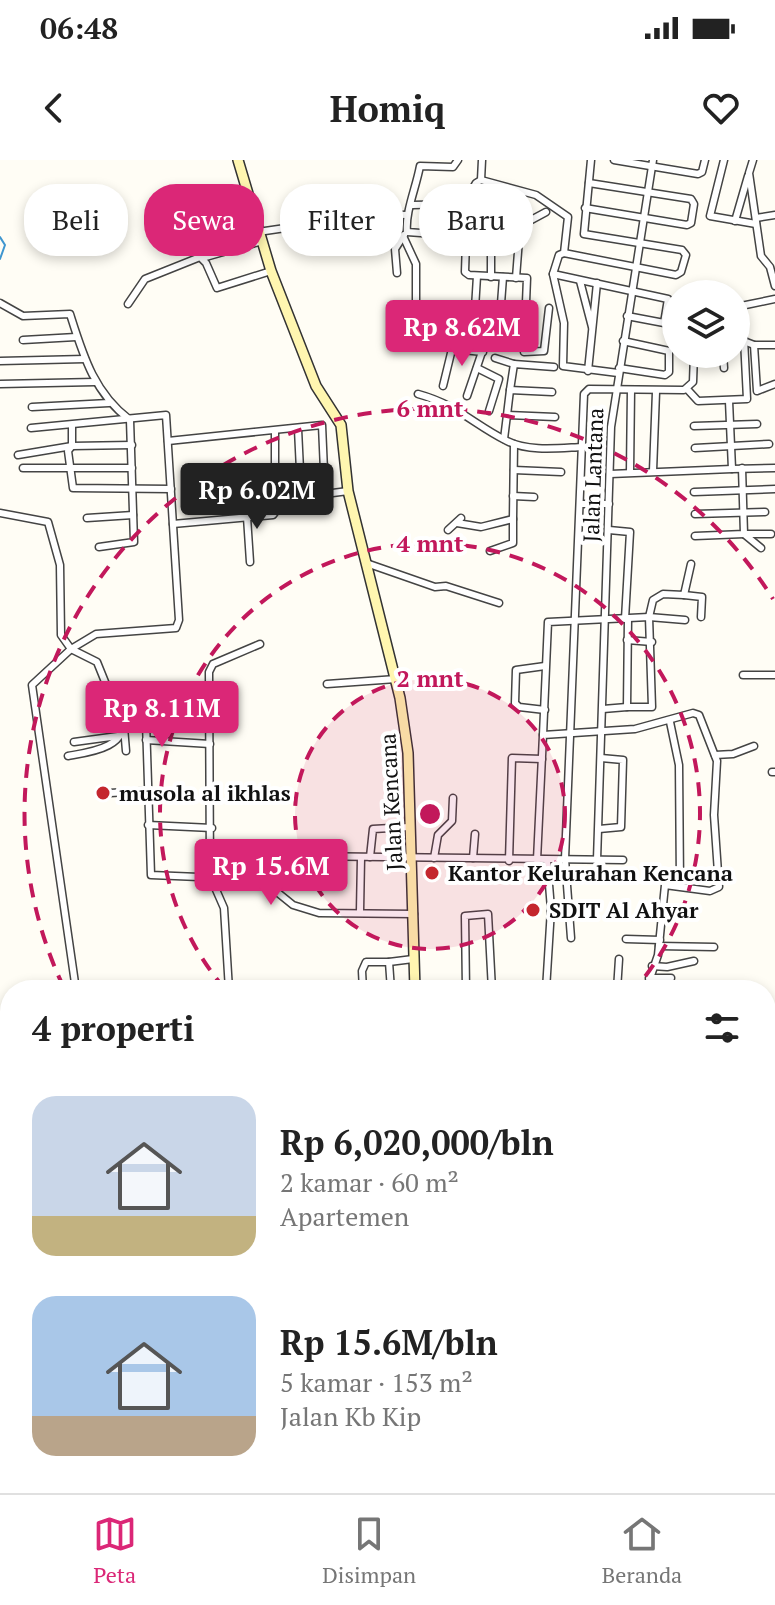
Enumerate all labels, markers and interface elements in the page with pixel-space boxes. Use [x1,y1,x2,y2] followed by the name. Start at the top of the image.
[40,8,118,48] text: 06:48
[330,85,445,132] text: Homiq
[32,86,76,130] icon: back
[699,86,743,130] icon: heart
[24,184,128,256] chip: Beli
[144,184,264,256] chip: Sewa
[280,184,403,256] chip: Filter
[419,184,533,256] chip: Baru
[662,280,750,368] map controls
[662,280,750,368] button: layers
[379,300,545,368] pin: Rp 8.62M
[404,309,520,343] text: Rp 8.62M
[396,392,464,424] text: 6 mnt
[576,407,609,543] street label: Jalan Lantana
[174,463,340,531] pin: Rp 6.02M
[199,472,315,506] text: Rp 6.02M
[396,527,464,559] text: 4 mnt
[396,662,464,694] text: 2 mnt
[79,681,245,749] pin: Rp 8.11M
[104,690,220,724] text: Rp 8.11M
[372,733,409,871] street label: Jalan Kencana
[119,778,291,807] place label: musola al ikhlas
[94,784,112,802] marker: musola al ikhlas
[416,800,444,828] centre of rings
[188,839,354,907] pin: Rp 15.6M
[213,848,329,882] text: Rp 15.6M
[448,858,733,887] place label: Kantor Kelurahan Kencana
[423,864,441,882] marker: Kantor Kelurahan Kencana
[549,895,699,924] place label: SDIT Al Ahyar
[524,901,542,919] marker: SDIT Al Ahyar
[32,1006,194,1051] text: 4 properti
[700,1006,744,1050] icon: filters
[280,1120,554,1165] text: Rp 6,020,000/bln
[96,1128,192,1224] icon: home
[280,1165,459,1199] text: 2 kamar · 60 m²
[280,1199,409,1233] text: Apartemen
[280,1320,498,1365] text: Rp 15.6M/bln
[96,1328,192,1424] icon: home
[280,1365,473,1399] text: 5 kamar · 153 m²
[280,1399,421,1433] text: Jalan Kb Kip
[93,1512,137,1589] tab: Peta
[322,1512,416,1589] tab: Disimpan
[602,1512,682,1589] tab: Beranda

